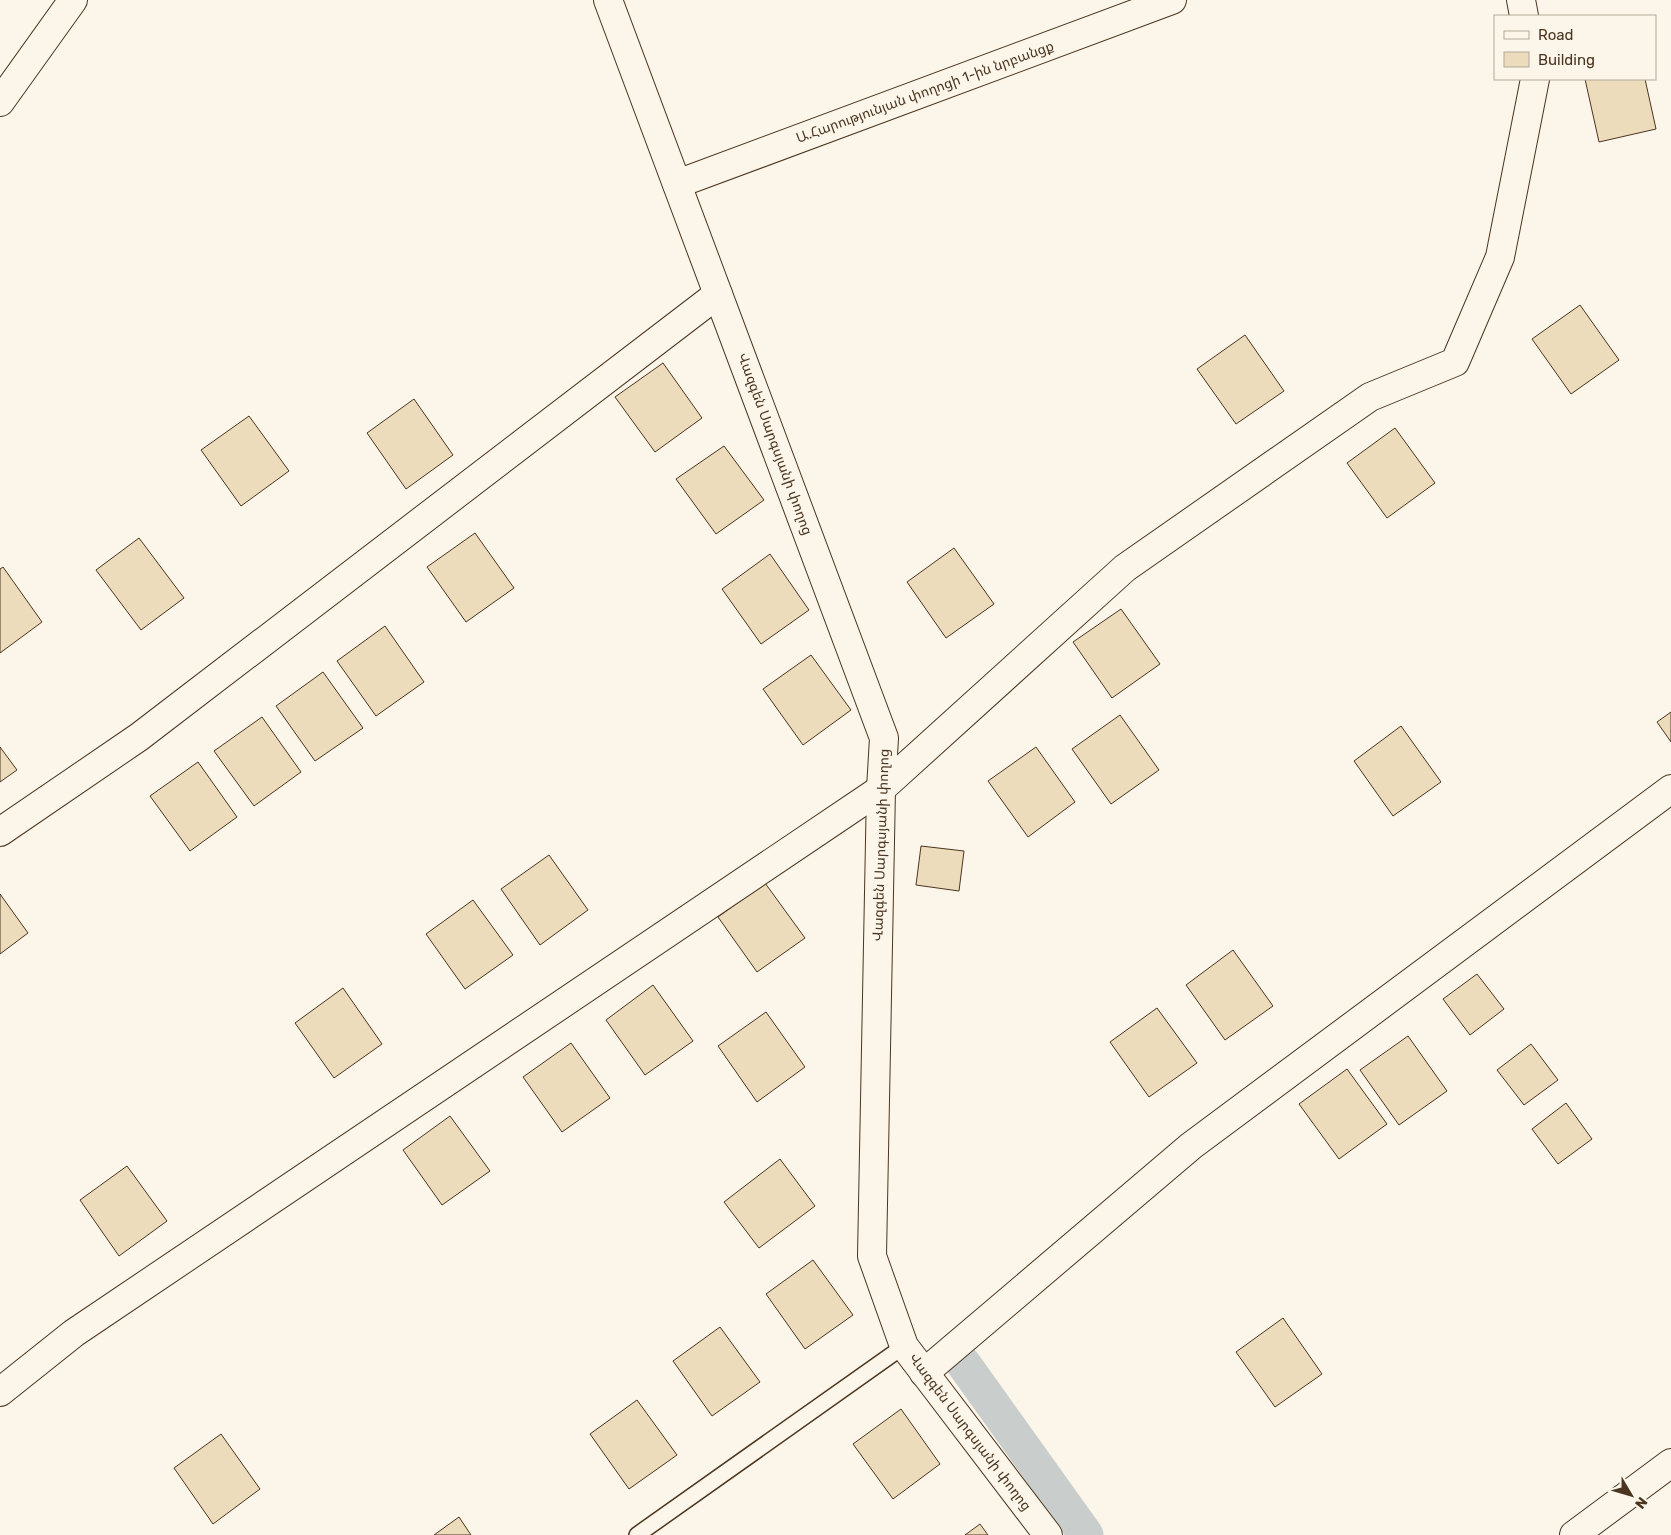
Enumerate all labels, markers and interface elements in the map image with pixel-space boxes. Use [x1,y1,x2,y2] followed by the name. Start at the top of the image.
[1494,15,1656,80] legend
[1538,26,1574,44] text: Road
[794,37,1056,147] street label: Ա.Հարությունյան փողոցի 1-ին նրբանցք
[1538,51,1595,69] text: Building
[734,350,816,538] street label: Վազգեն Սարգսյանի փողոց
[869,748,893,942] street label: Վազգեն Սարգսյանի փողոց
[905,1350,1035,1514] street label: Վազգեն Սարգսյանի փողոց
[1606,1470,1656,1520] north arrow
[1631,1493,1651,1512] text: N

